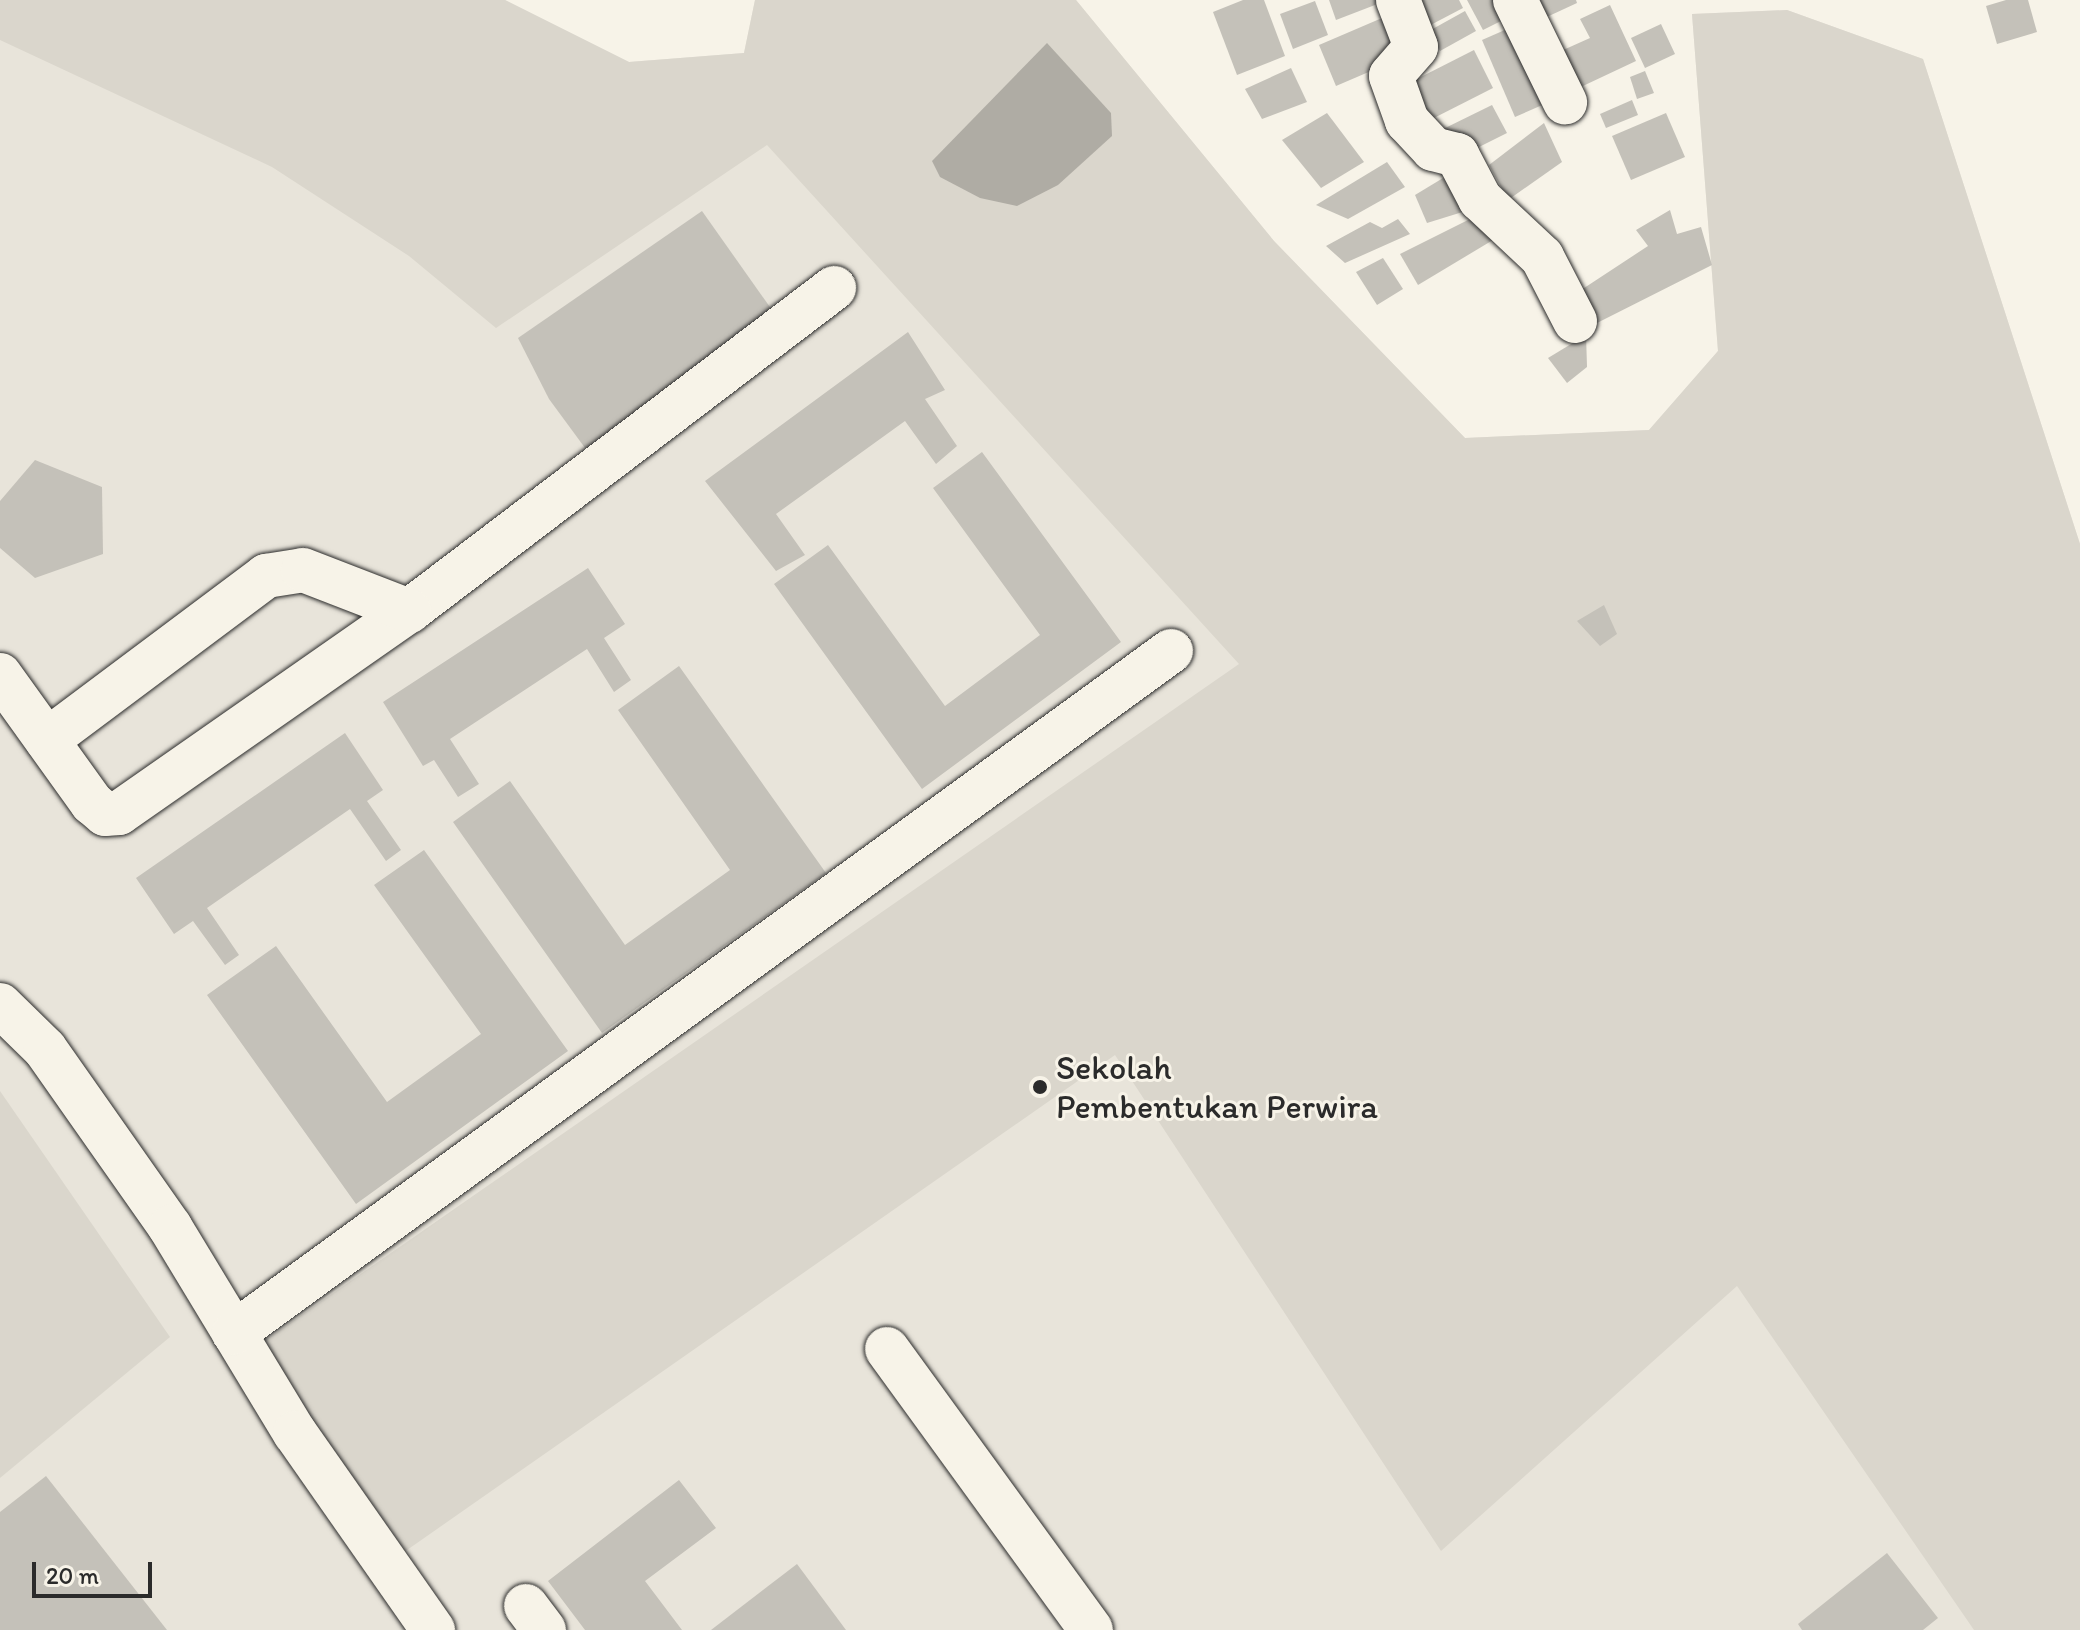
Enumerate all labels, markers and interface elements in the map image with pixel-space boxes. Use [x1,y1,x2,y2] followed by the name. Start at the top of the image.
[1056,1047,1377,1126] place label: Sekolah Pembentukan Perwira
[1031,1078,1049,1096] marker: Sekolah Pembentukan Perwira
[36,1546,156,1596] scale bar
[46,1561,99,1590] text: 20 m

